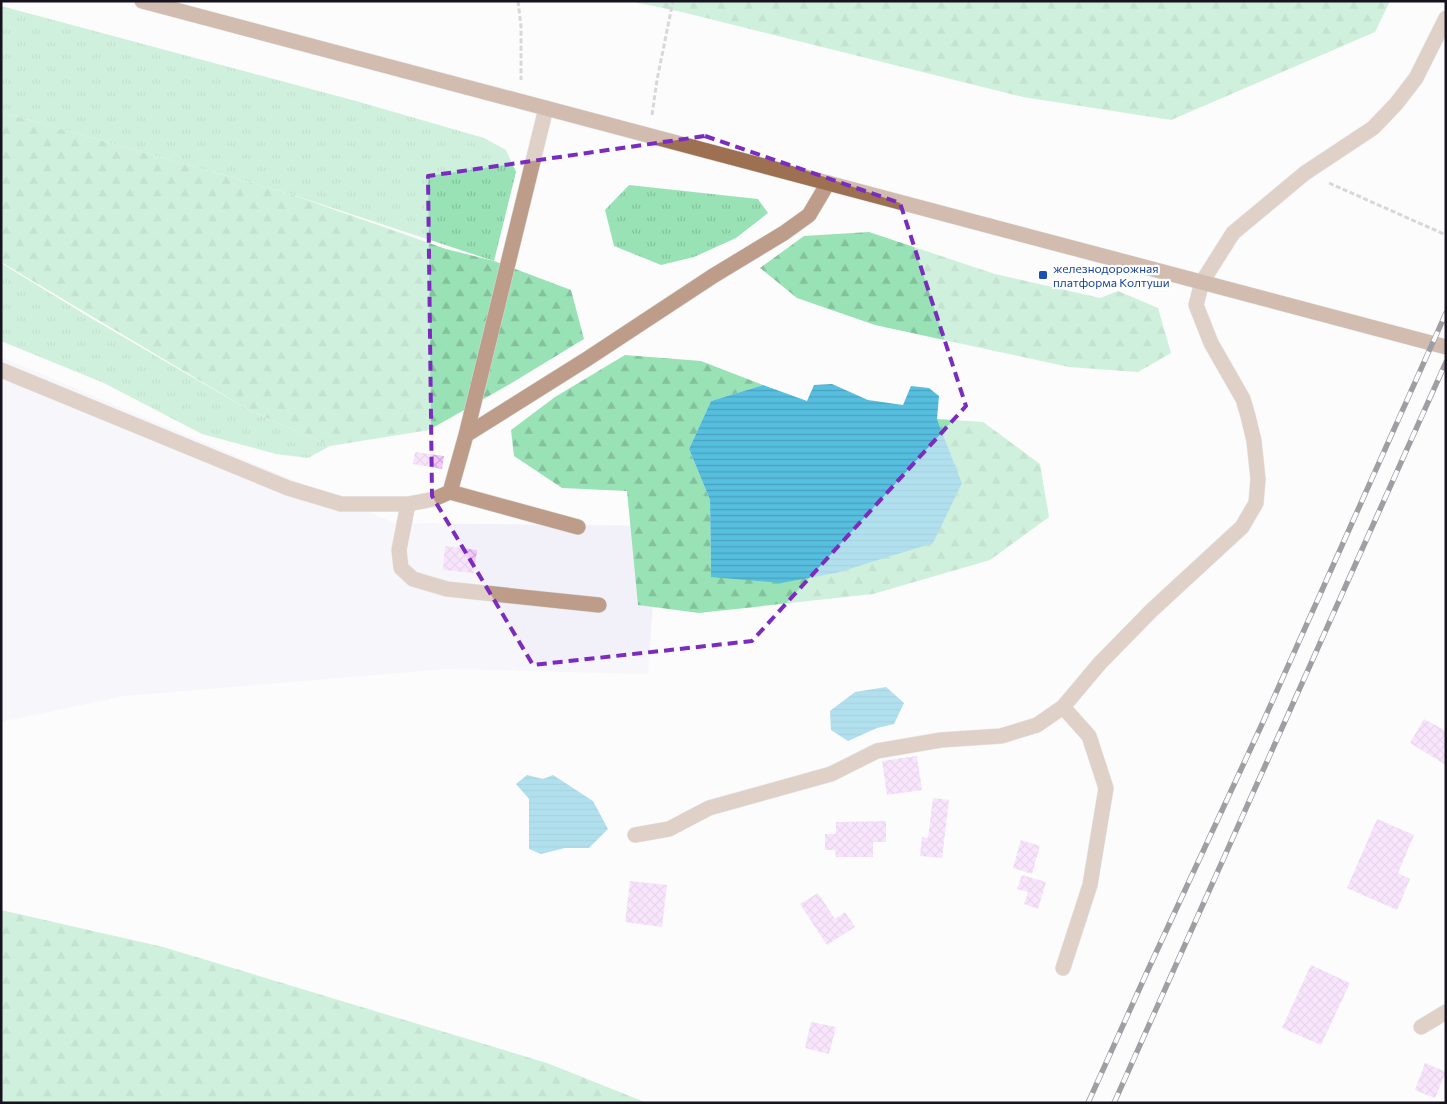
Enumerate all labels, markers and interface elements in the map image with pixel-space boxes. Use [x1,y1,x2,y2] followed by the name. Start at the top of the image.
[1053,261,1170,289] place label: железнодорожная платформа Колтуши
[1037,269,1049,281] marker: железнодорожная платформа Колтуши

